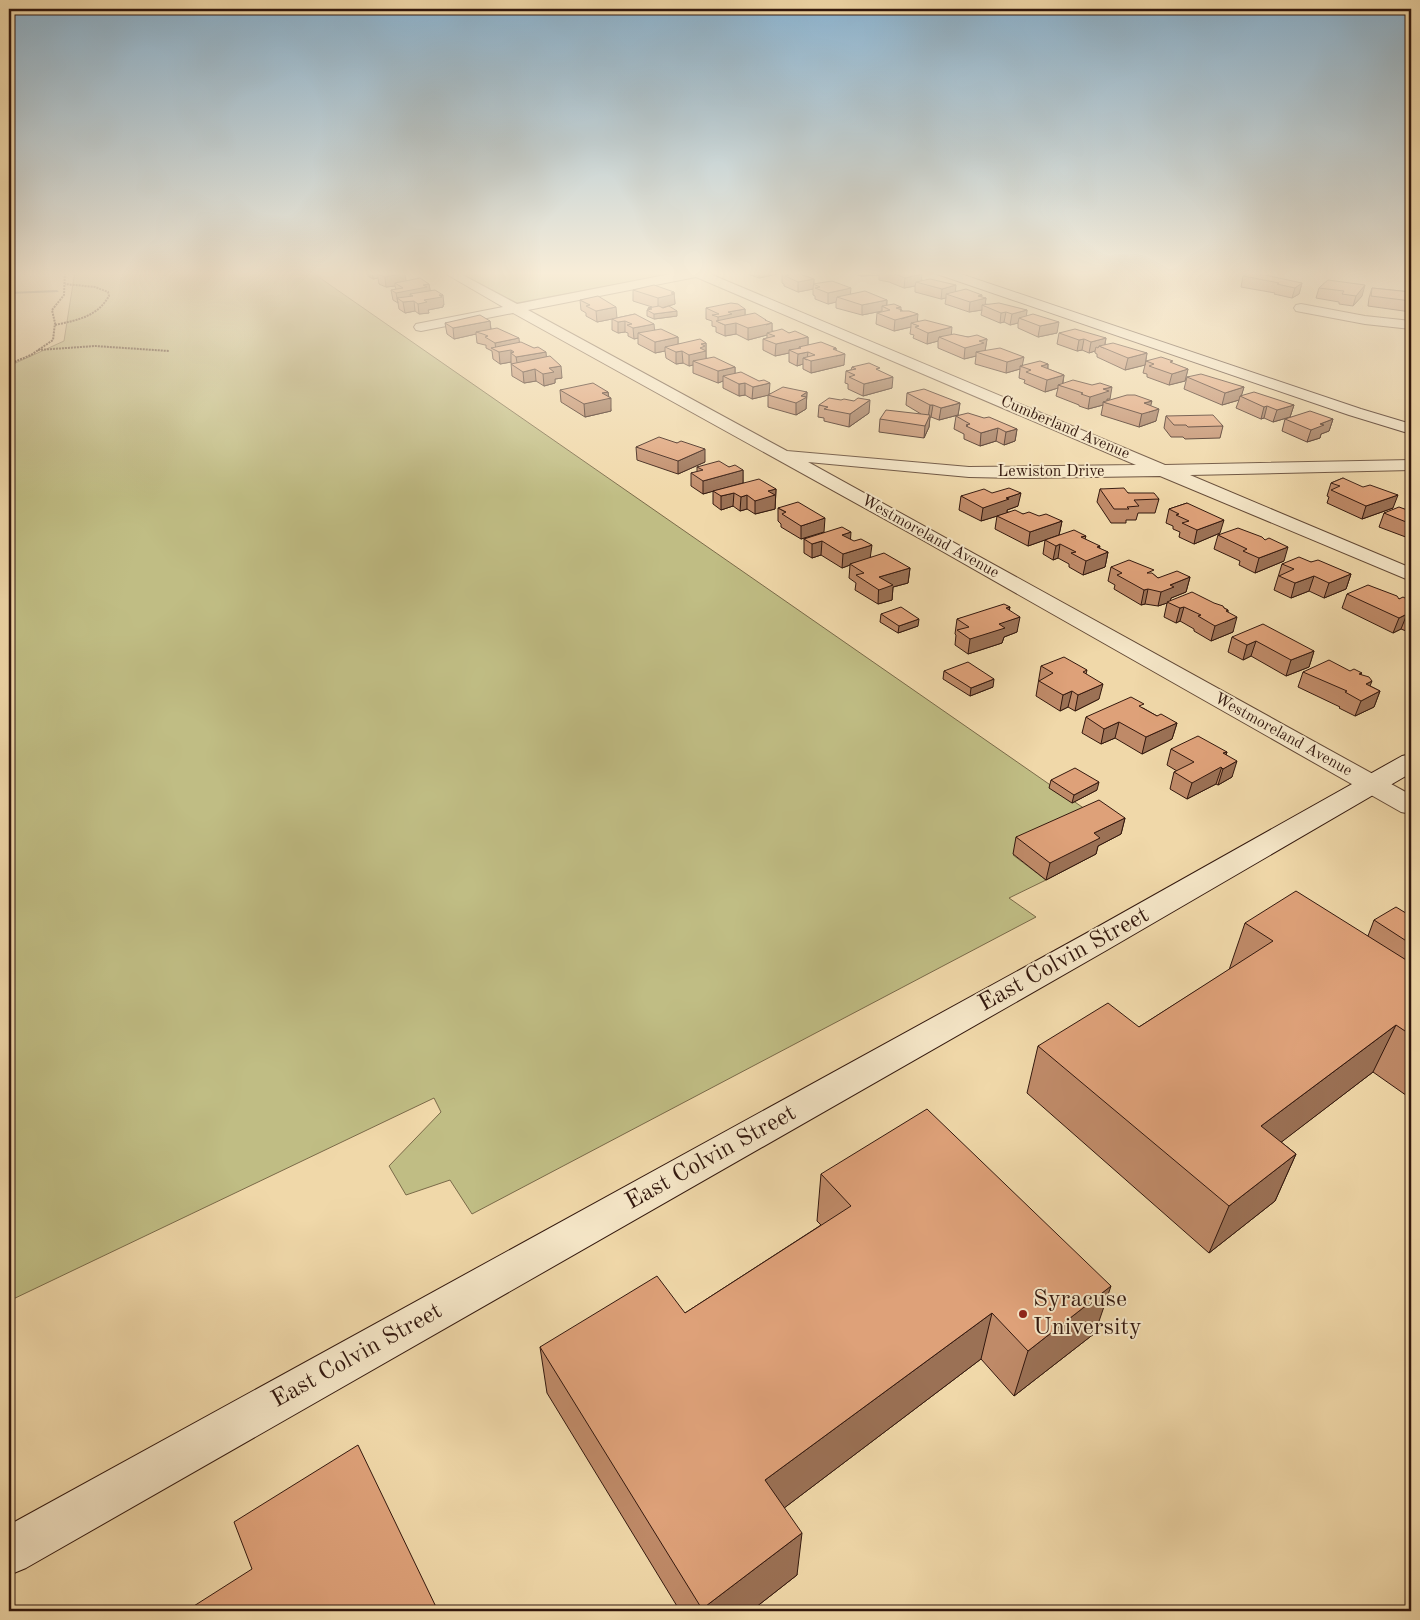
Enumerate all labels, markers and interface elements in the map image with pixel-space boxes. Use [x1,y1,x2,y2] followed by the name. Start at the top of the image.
[998,394,1132,462] street label: Cumberland Avenue
[998,464,1104,480] street label: Lewiston Drive
[859,493,1001,581] street label: Westmoreland Avenue
[1212,691,1354,779] street label: Westmoreland Avenue
[975,903,1153,1017] street label: East Colvin Street
[622,1101,800,1215] street label: East Colvin Street
[1033,1288,1142,1340] place label: Syracuse University
[268,1299,446,1413] street label: East Colvin Street
[1017,1308,1029,1320] marker: Syracuse University

